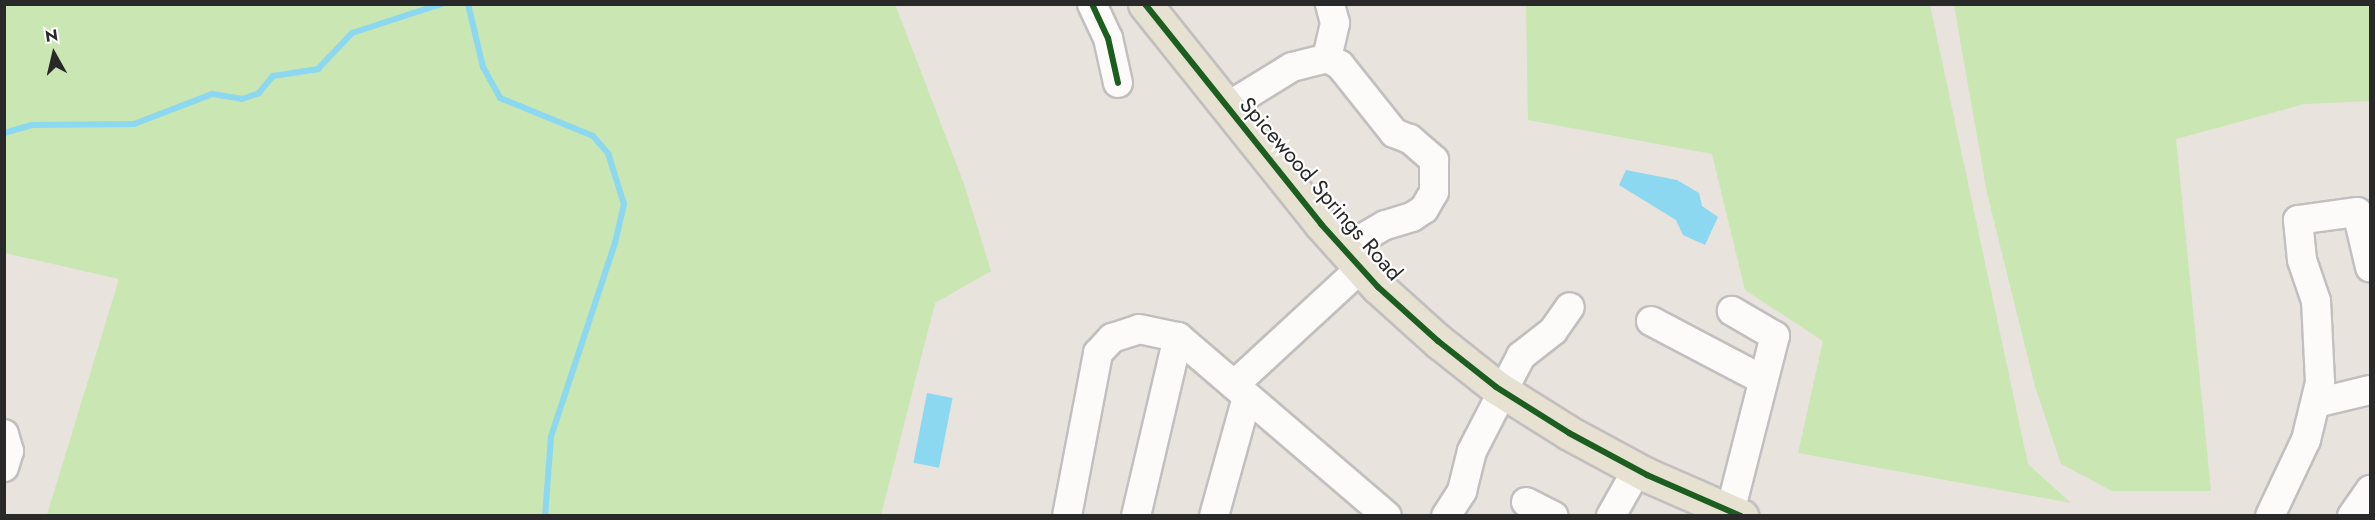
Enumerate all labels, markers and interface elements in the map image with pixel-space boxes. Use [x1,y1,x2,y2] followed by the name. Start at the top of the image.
[44,23,59,48] text: N
[24,24,84,84] north arrow
[1234,92,1408,286] street label: Spicewood Springs Road

